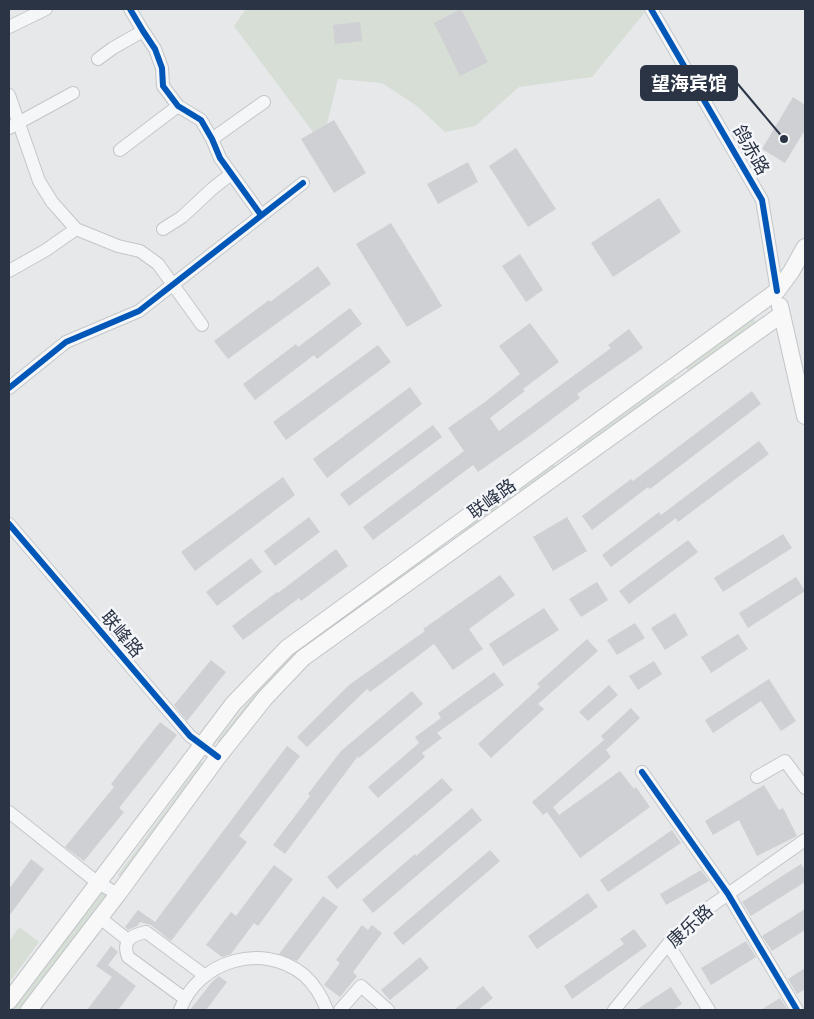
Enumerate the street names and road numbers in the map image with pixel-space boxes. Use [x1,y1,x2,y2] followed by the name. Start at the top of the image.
[728,121,774,179] street label: 鸽赤路
[464,474,520,524] street label: 联峰路
[96,606,148,662] street label: 联峰路
[663,900,717,952] street label: 康乐路

